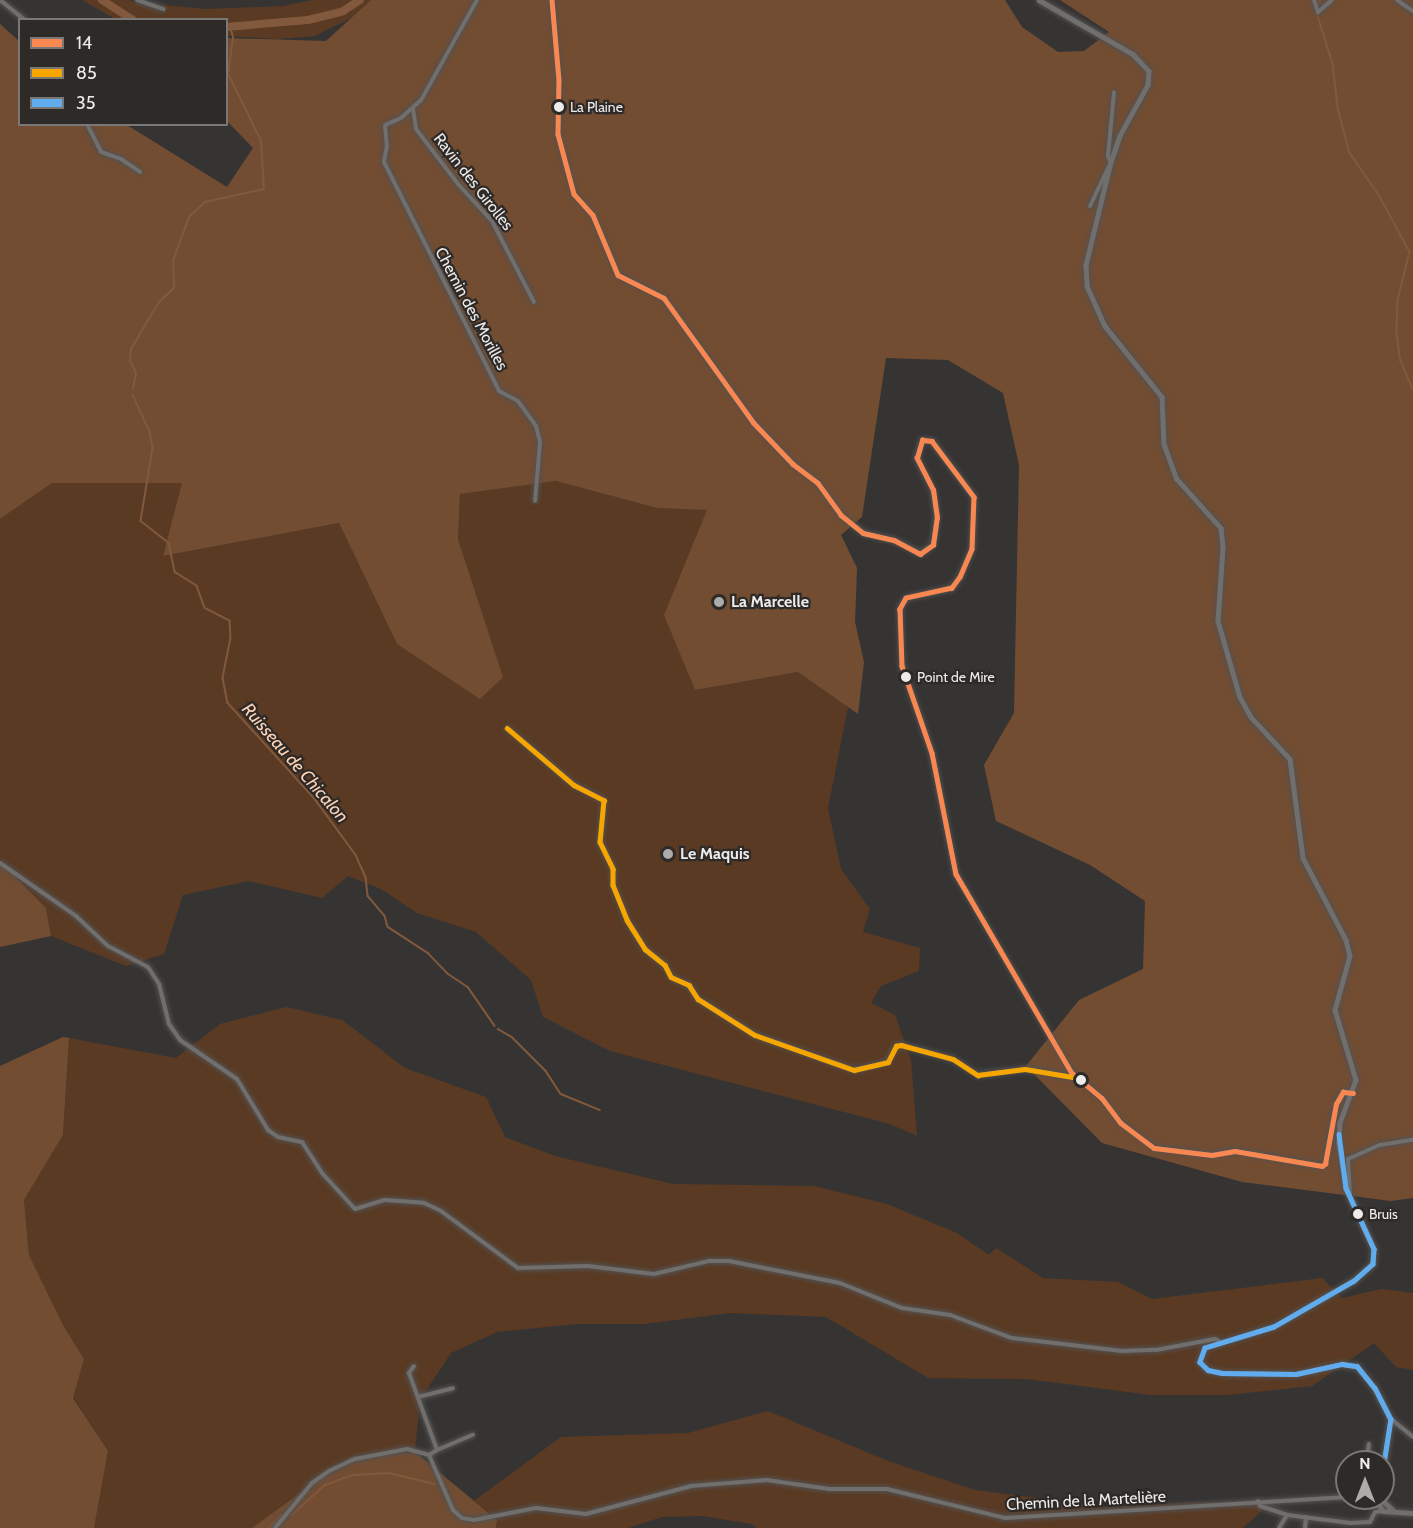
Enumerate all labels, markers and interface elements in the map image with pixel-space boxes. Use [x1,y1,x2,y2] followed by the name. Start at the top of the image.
[18,18,228,126] legend
[76,32,92,54] text: 14
[76,62,97,84] text: 85
[76,92,95,114] text: 35
[570,99,623,115] place label: La Plaine
[553,101,565,113] marker: La Plaine
[429,130,517,234] street label: Ravin des Girolles
[431,244,511,374] street label: Chemin des Morilles
[731,592,809,612] place label: La Marcelle
[712,595,726,609] marker: La Marcelle
[917,669,995,685] place label: Point de Mire
[900,671,912,683] marker: Point de Mire
[237,699,353,827] water label: Ruisseau de Chicalon
[680,844,750,864] place label: Le Maquis
[661,847,675,861] marker: Le Maquis
[1075,1074,1087,1086] unlabelled marker
[1369,1206,1398,1222] place label: Bruis
[1352,1208,1364,1220] marker: Bruis
[1335,1450,1395,1510] north arrow
[1359,1454,1371,1473] text: N
[1006,1487,1166,1515] street label: Chemin de la Martelière

